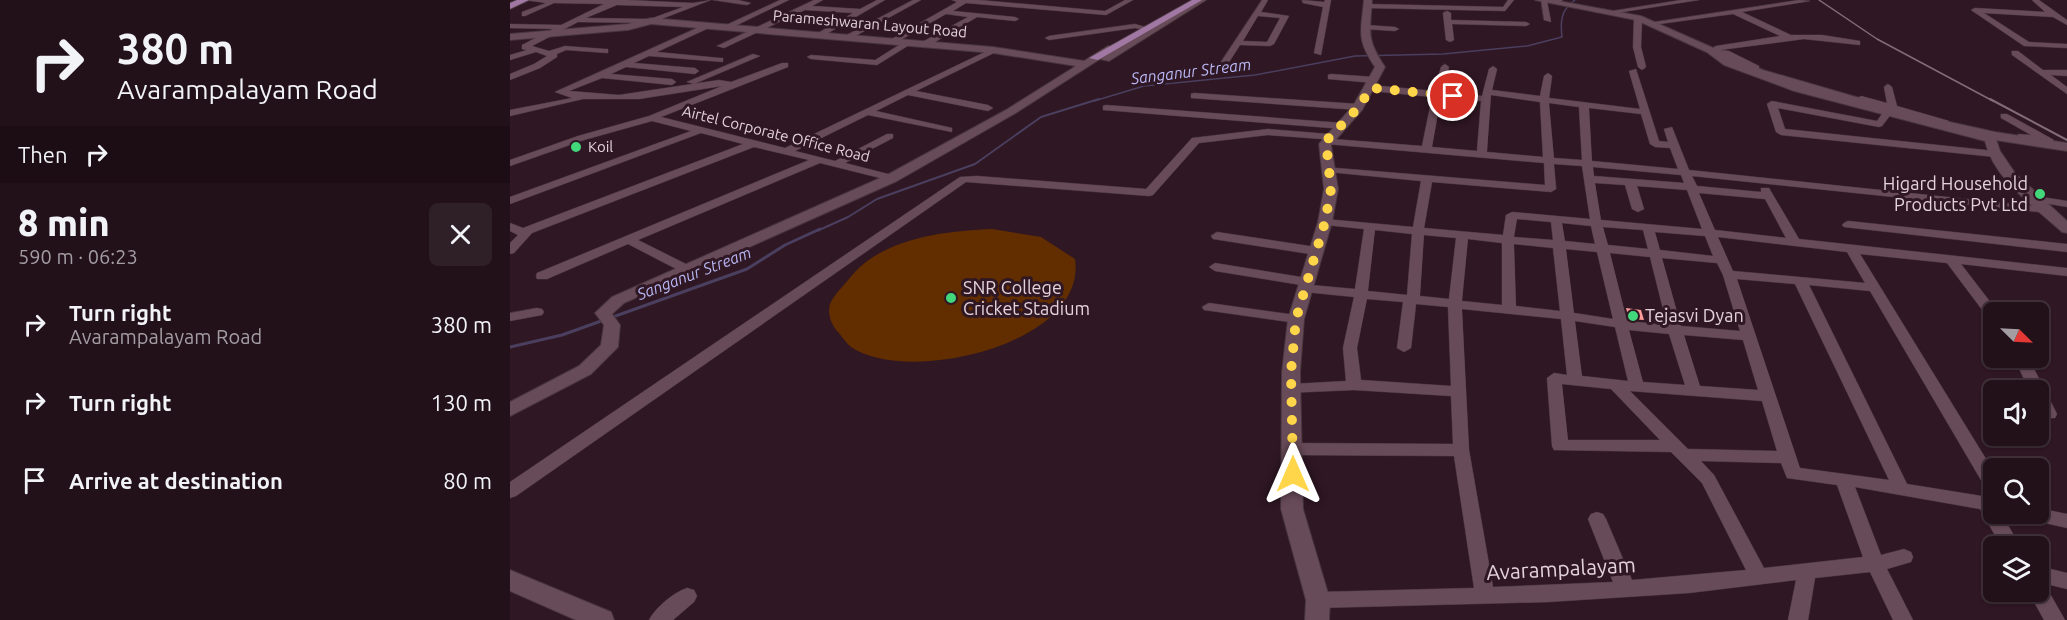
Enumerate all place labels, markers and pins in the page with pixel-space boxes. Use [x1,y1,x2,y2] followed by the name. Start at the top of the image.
[1427,70,1478,121] pin
[588,138,613,155] place label: Koil
[569,140,583,154] marker: Koil
[1883,173,2028,214] place label: Higard Household Products Pvt Ltd
[2033,187,2047,201] marker: Higard Household Products Pvt Ltd
[963,277,1090,318] place label: SNR College Cricket Stadium
[944,291,958,305] marker: SNR College Cricket Stadium
[1645,305,1744,325] place label: Tejasvi Dyan
[1626,309,1640,323] marker: Tejasvi Dyan

